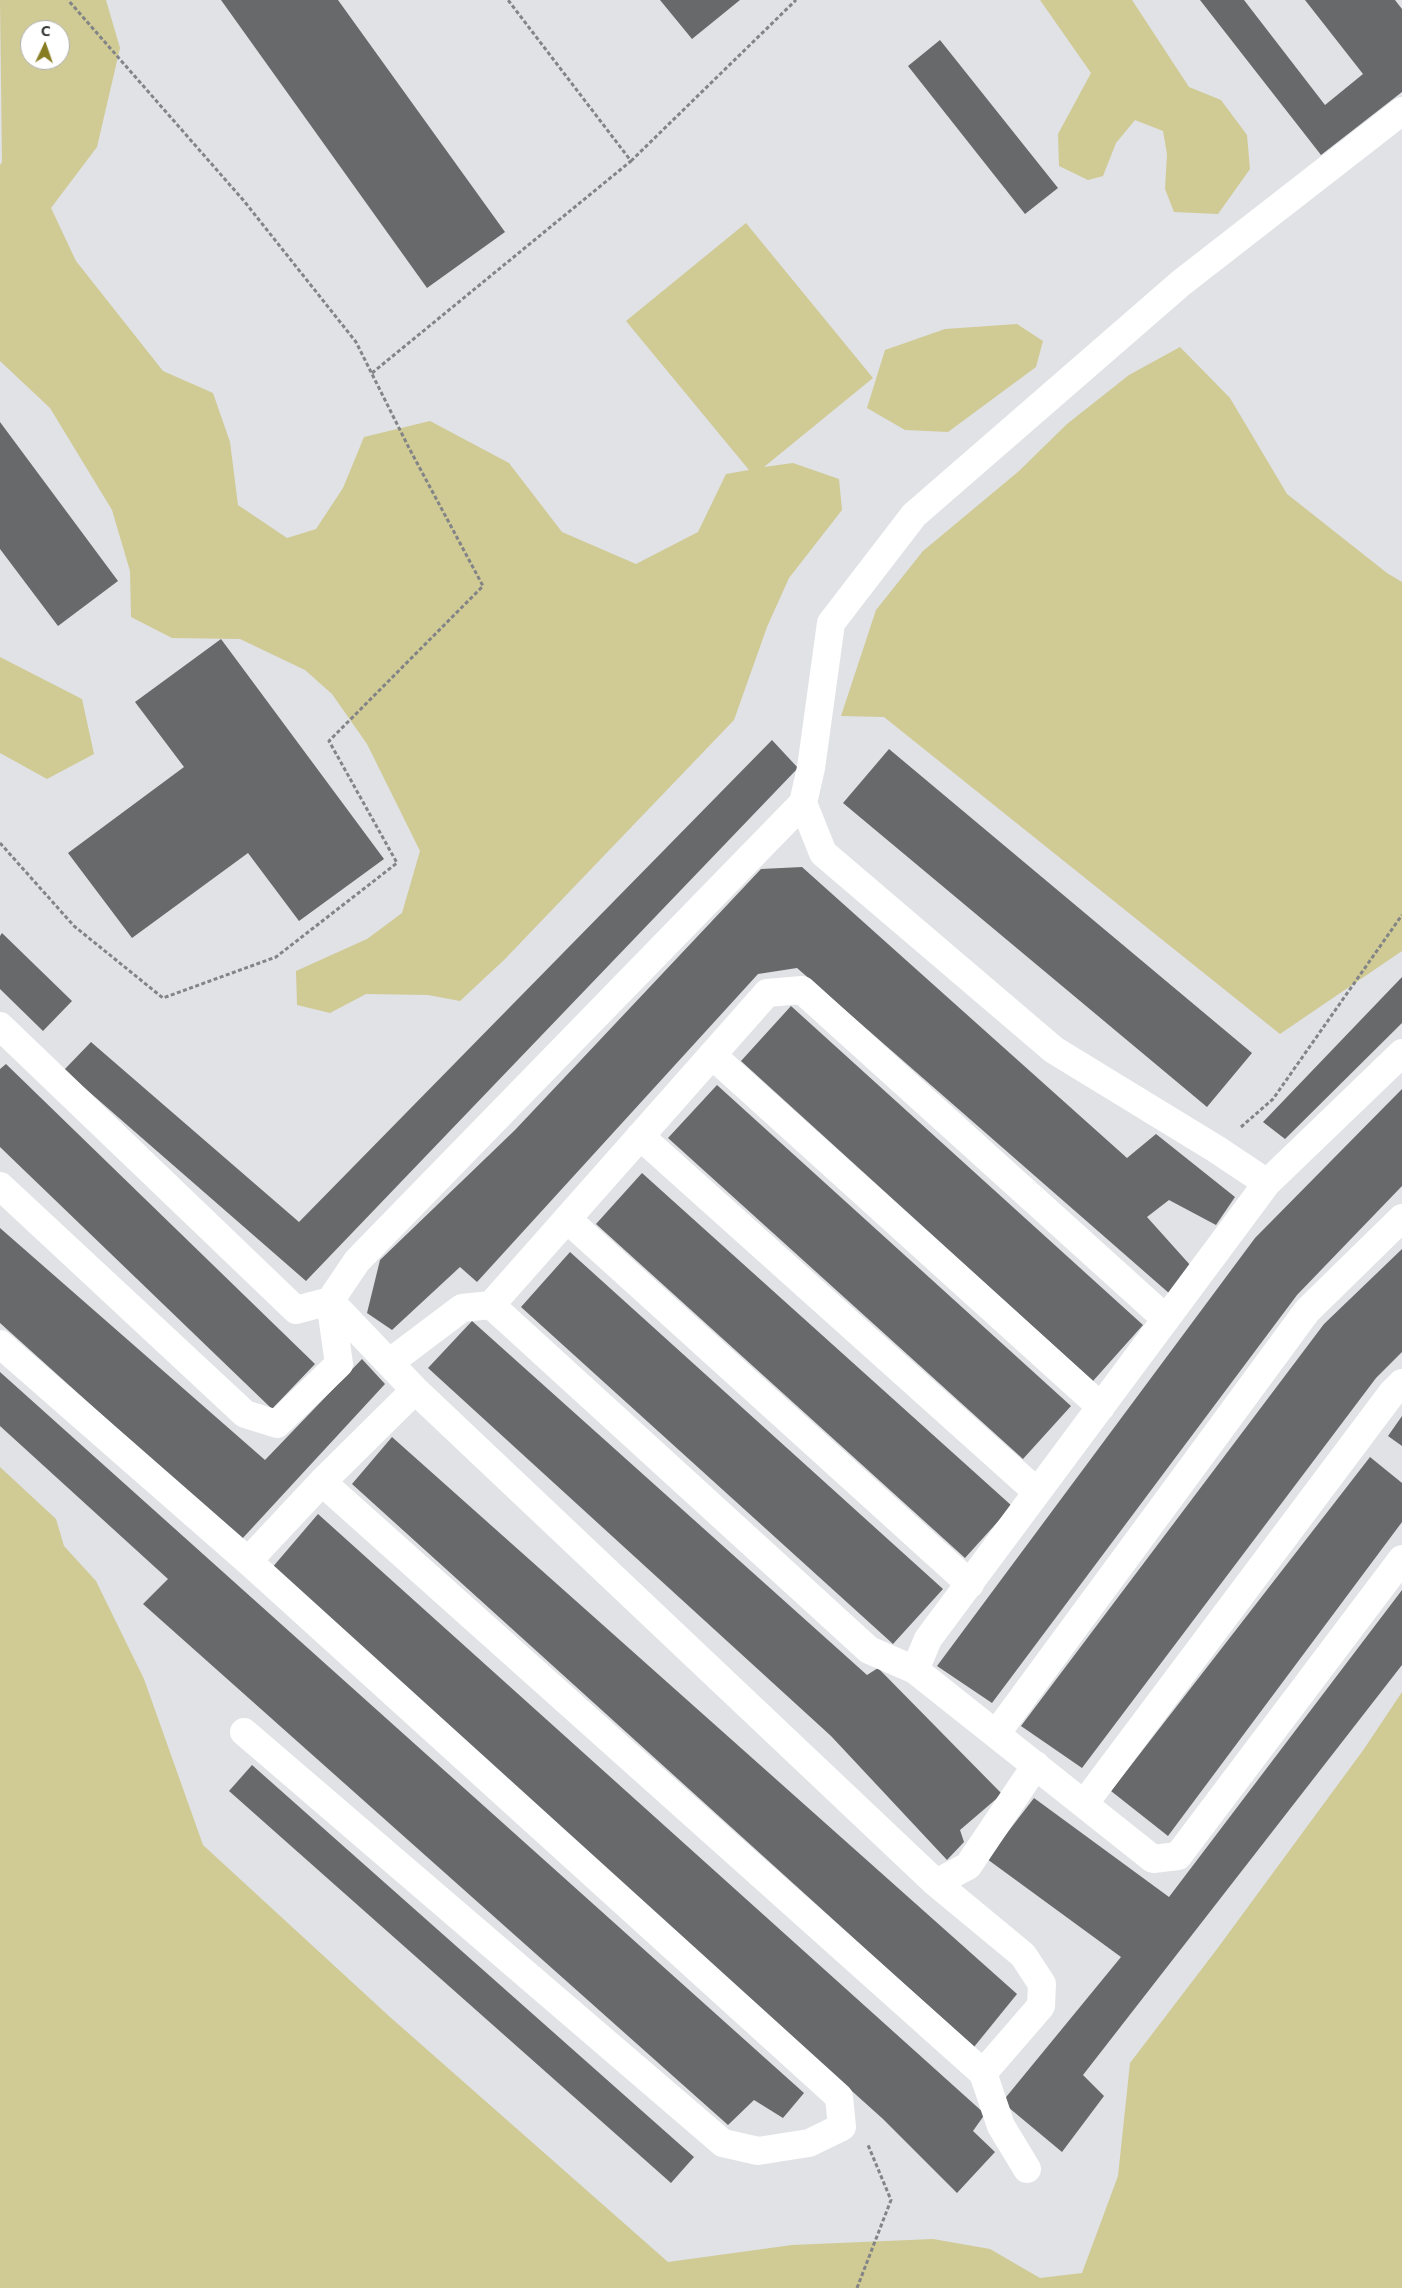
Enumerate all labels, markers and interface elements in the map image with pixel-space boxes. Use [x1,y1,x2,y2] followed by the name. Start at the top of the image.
[20,20,70,70] north arrow
[41,22,51,39] text: С

